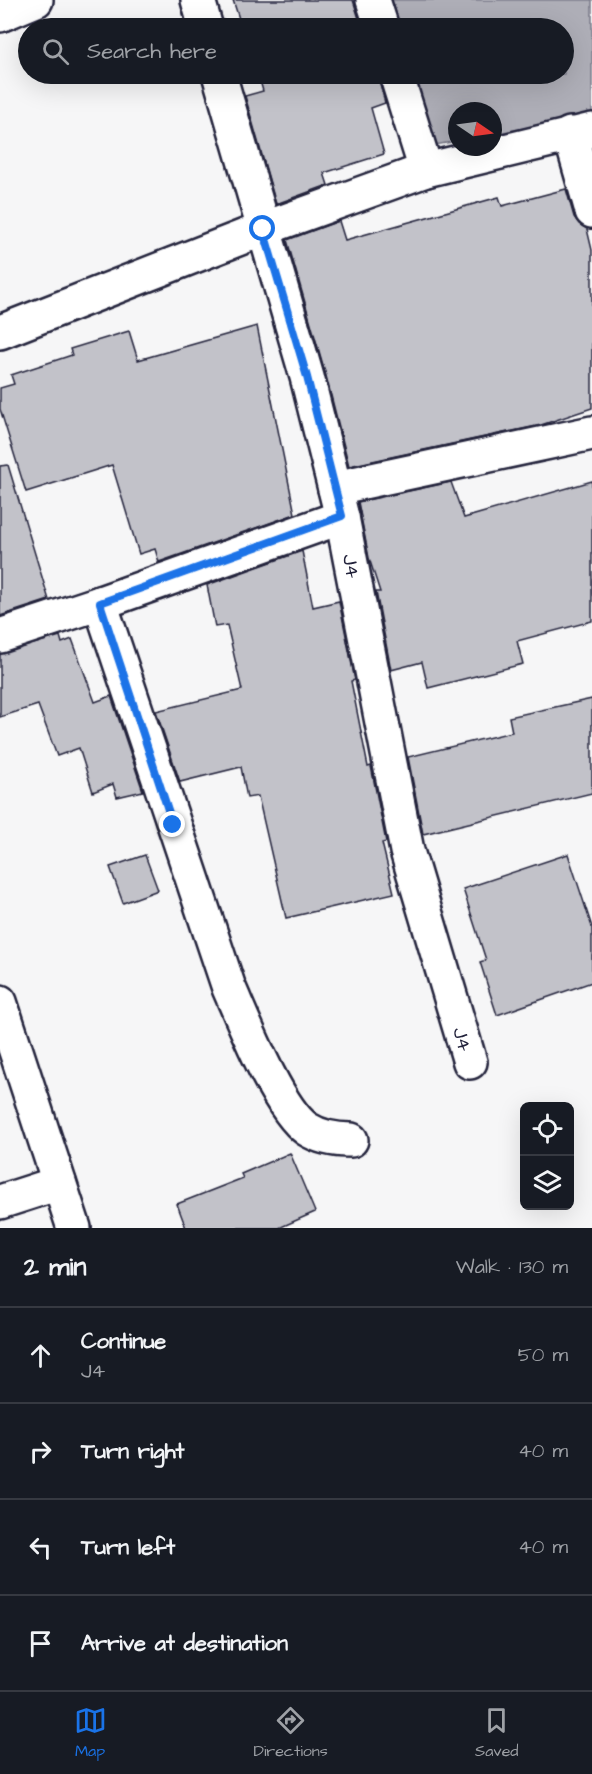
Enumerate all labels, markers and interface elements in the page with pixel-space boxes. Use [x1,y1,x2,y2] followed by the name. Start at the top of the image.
[18,18,574,84] search box
[39,35,72,68] icon: search
[87,36,217,67] text: Search here
[448,102,502,156] north arrow
[249,215,275,241] route start
[335,552,367,581] street label: J4
[159,811,185,837] route end
[445,1024,479,1055] street label: J4
[520,1102,574,1210] map controls
[520,1102,574,1156] button: locate
[520,1156,574,1210] button: layers
[24,1249,86,1285] text: 2 min
[456,1253,568,1281] text: Walk · 130 m
[81,1326,166,1357] text: Continue
[24,1339,57,1372] icon: ahead
[518,1341,568,1369] text: 50 m
[81,1357,105,1385] text: J4
[24,1435,57,1468] icon: right
[81,1436,184,1467] text: Turn right
[518,1437,568,1465] text: 40 m
[24,1531,57,1564] icon: left
[81,1532,175,1563] text: Turn left
[518,1533,568,1561] text: 40 m
[24,1627,57,1660] icon: arrive
[81,1628,288,1659] text: Arrive at destination
[74,1704,107,1762] tab: Map
[254,1704,328,1762] tab: Directions
[475,1704,518,1762] tab: Saved

